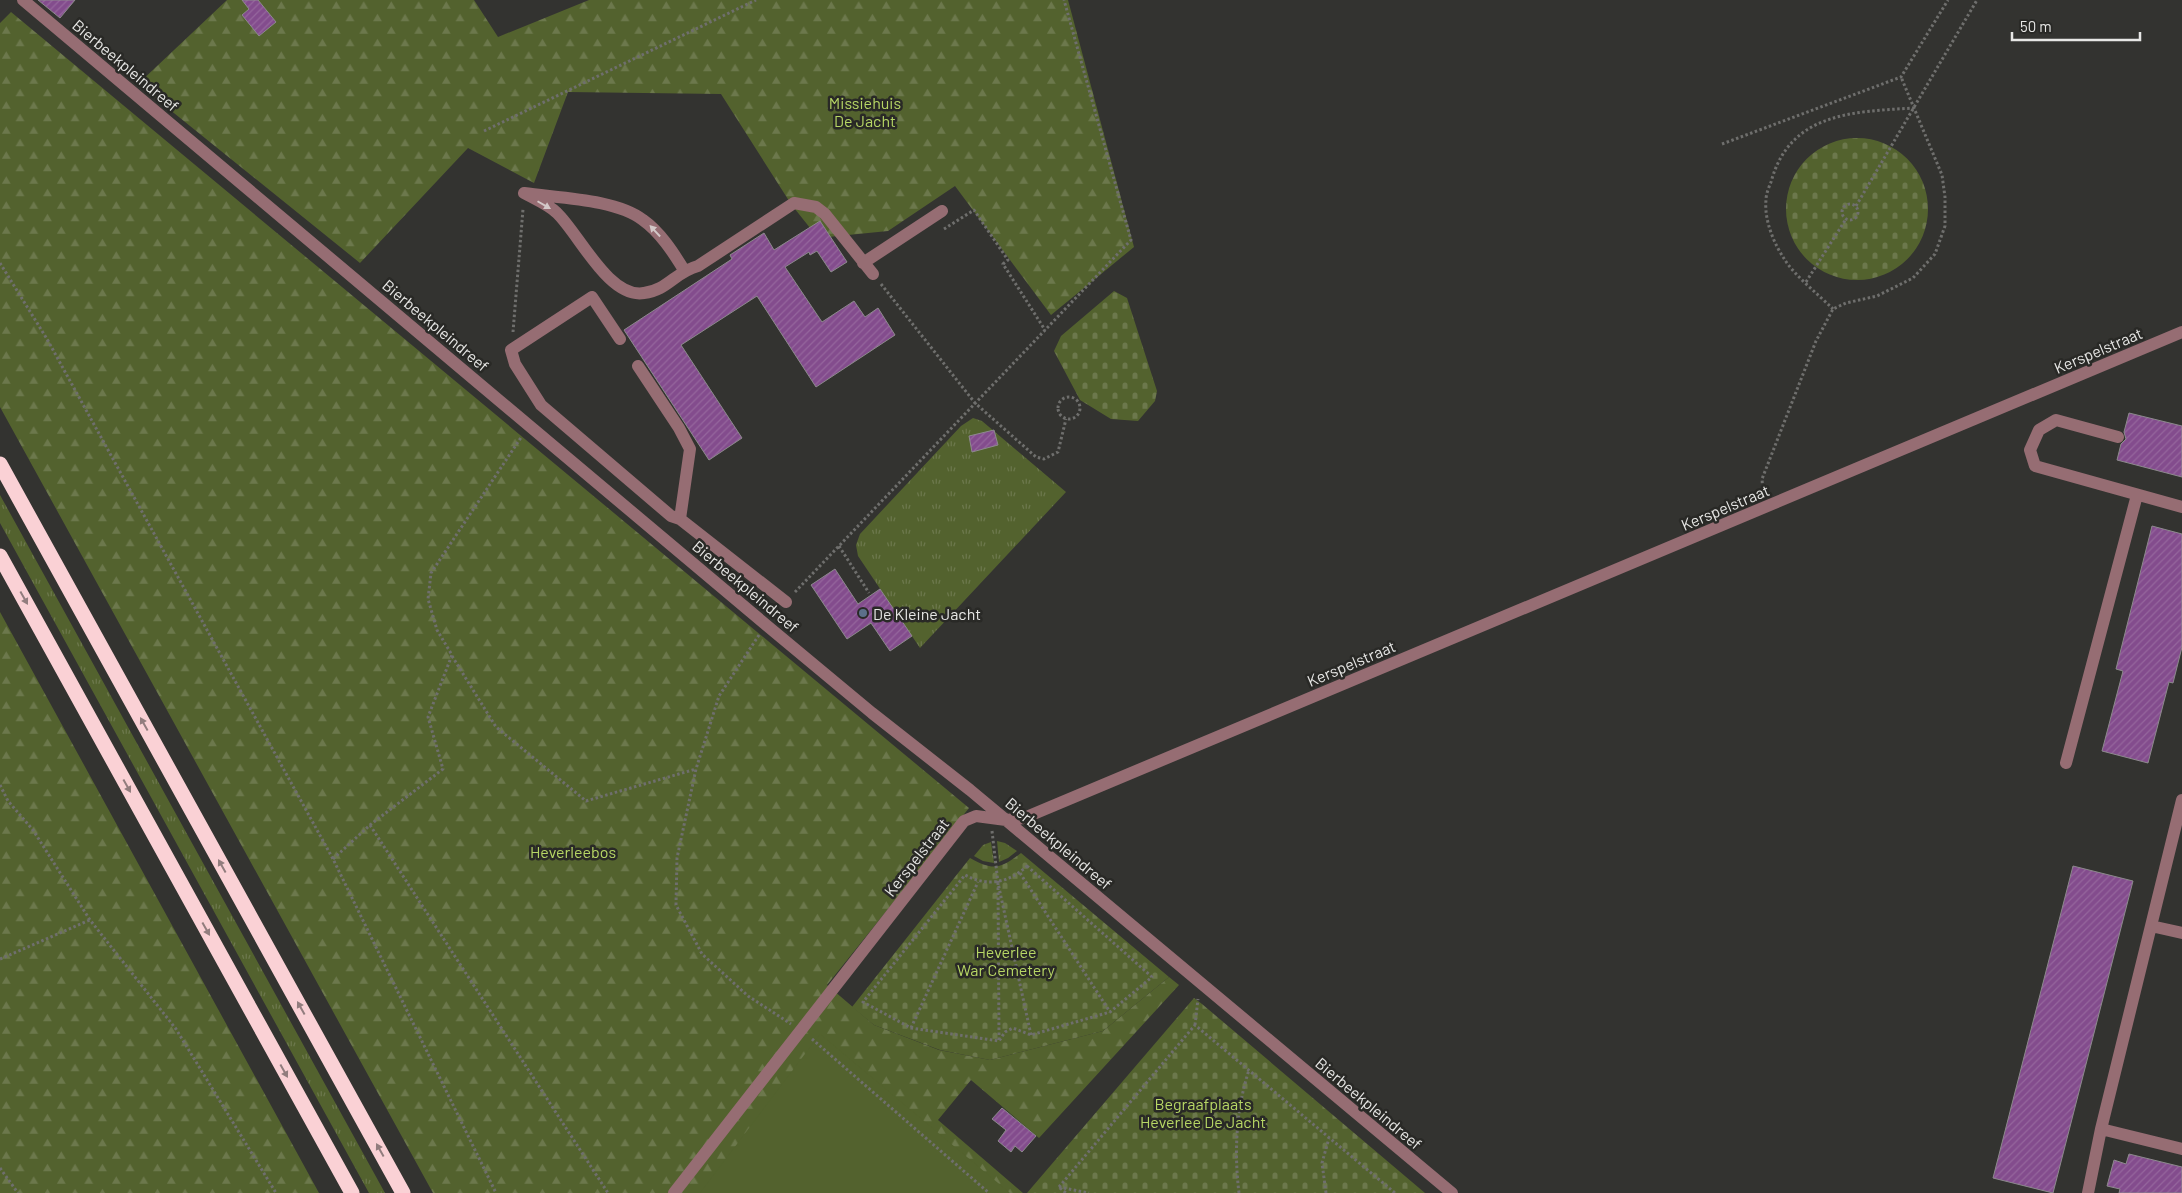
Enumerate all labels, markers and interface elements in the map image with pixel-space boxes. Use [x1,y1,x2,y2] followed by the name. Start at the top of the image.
[2012,10,2140,42] scale bar
[69,15,183,115] street label: Bierbeekpleindreef
[2020,17,2052,35] text: 50 m
[829,93,901,130] park label: Missiehuis De Jacht
[536,201,551,209] one-way arrow
[649,226,661,238] one-way arrow
[379,275,493,375] street label: Bierbeekpleindreef
[2051,323,2145,377] street label: Kerspelstraat
[1678,480,1772,534] street label: Kerspelstraat
[689,536,803,636] street label: Bierbeekpleindreef
[19,592,28,605] one-way arrow
[873,604,981,623] place label: De Kleine Jacht
[857,607,869,619] marker: De Kleine Jacht
[1304,636,1398,690] street label: Kerspelstraat
[140,716,148,731] one-way arrow
[123,780,132,793] one-way arrow
[1002,793,1116,893] street label: Bierbeekpleindreef
[880,814,952,900] street label: Kerspelstraat
[530,842,616,861] park label: Heverleebos
[218,859,227,873] one-way arrow
[202,921,210,936] one-way arrow
[957,942,1056,979] park label: Heverlee War Cemetery
[297,1001,305,1015] one-way arrow
[1312,1053,1426,1153] street label: Bierbeekpleindreef
[280,1064,289,1078] one-way arrow
[1140,1094,1266,1131] park label: Begraafplaats Heverlee De Jacht
[376,1143,384,1158] one-way arrow

